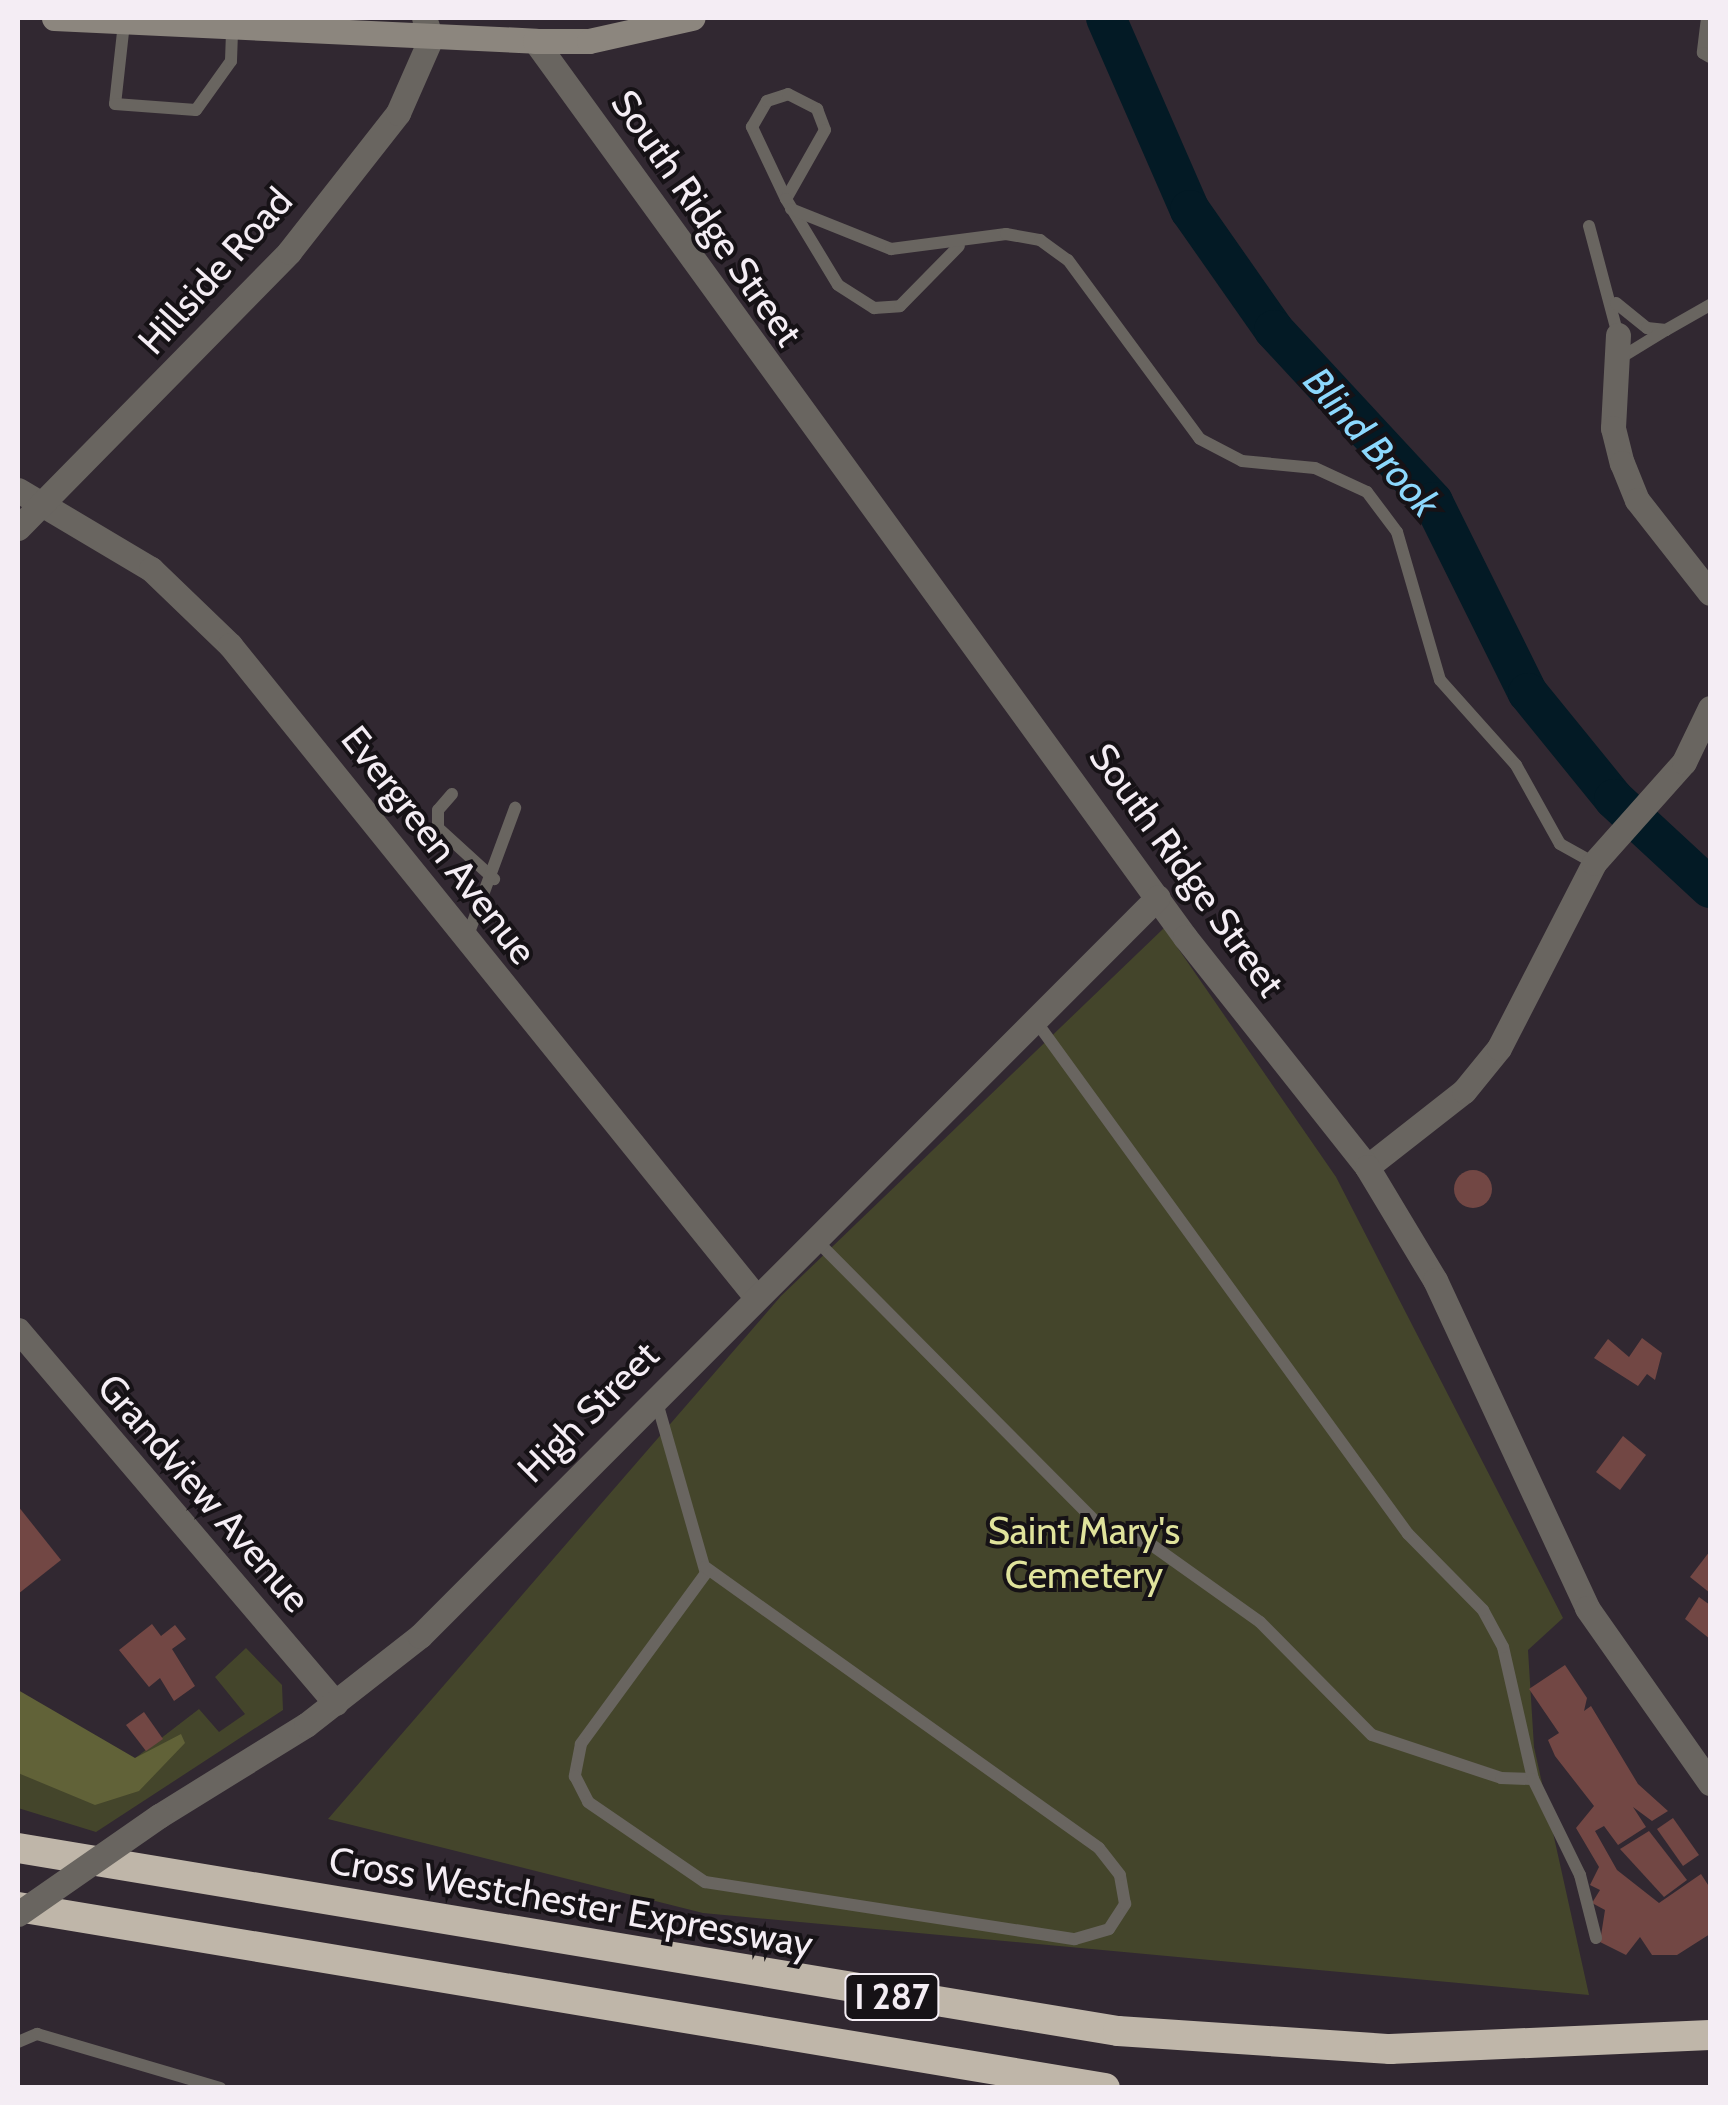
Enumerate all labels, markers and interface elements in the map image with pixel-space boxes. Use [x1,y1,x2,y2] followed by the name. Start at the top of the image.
[602,82,812,354] street label: South Ridge Street
[129,179,301,363] street label: Hillside Road
[1294,357,1450,527] water label: Blind Brook
[332,717,546,973] street label: Evergreen Avenue
[1080,735,1294,1005] street label: South Ridge Street
[508,1332,668,1492] street label: High Street
[88,1365,320,1621] street label: Grandview Avenue
[988,1508,1180,1598] park label: Saint Mary's Cemetery
[326,1837,816,1967] street label: Cross Westchester Expressway
[842,1967,942,2027] road number: I 287

